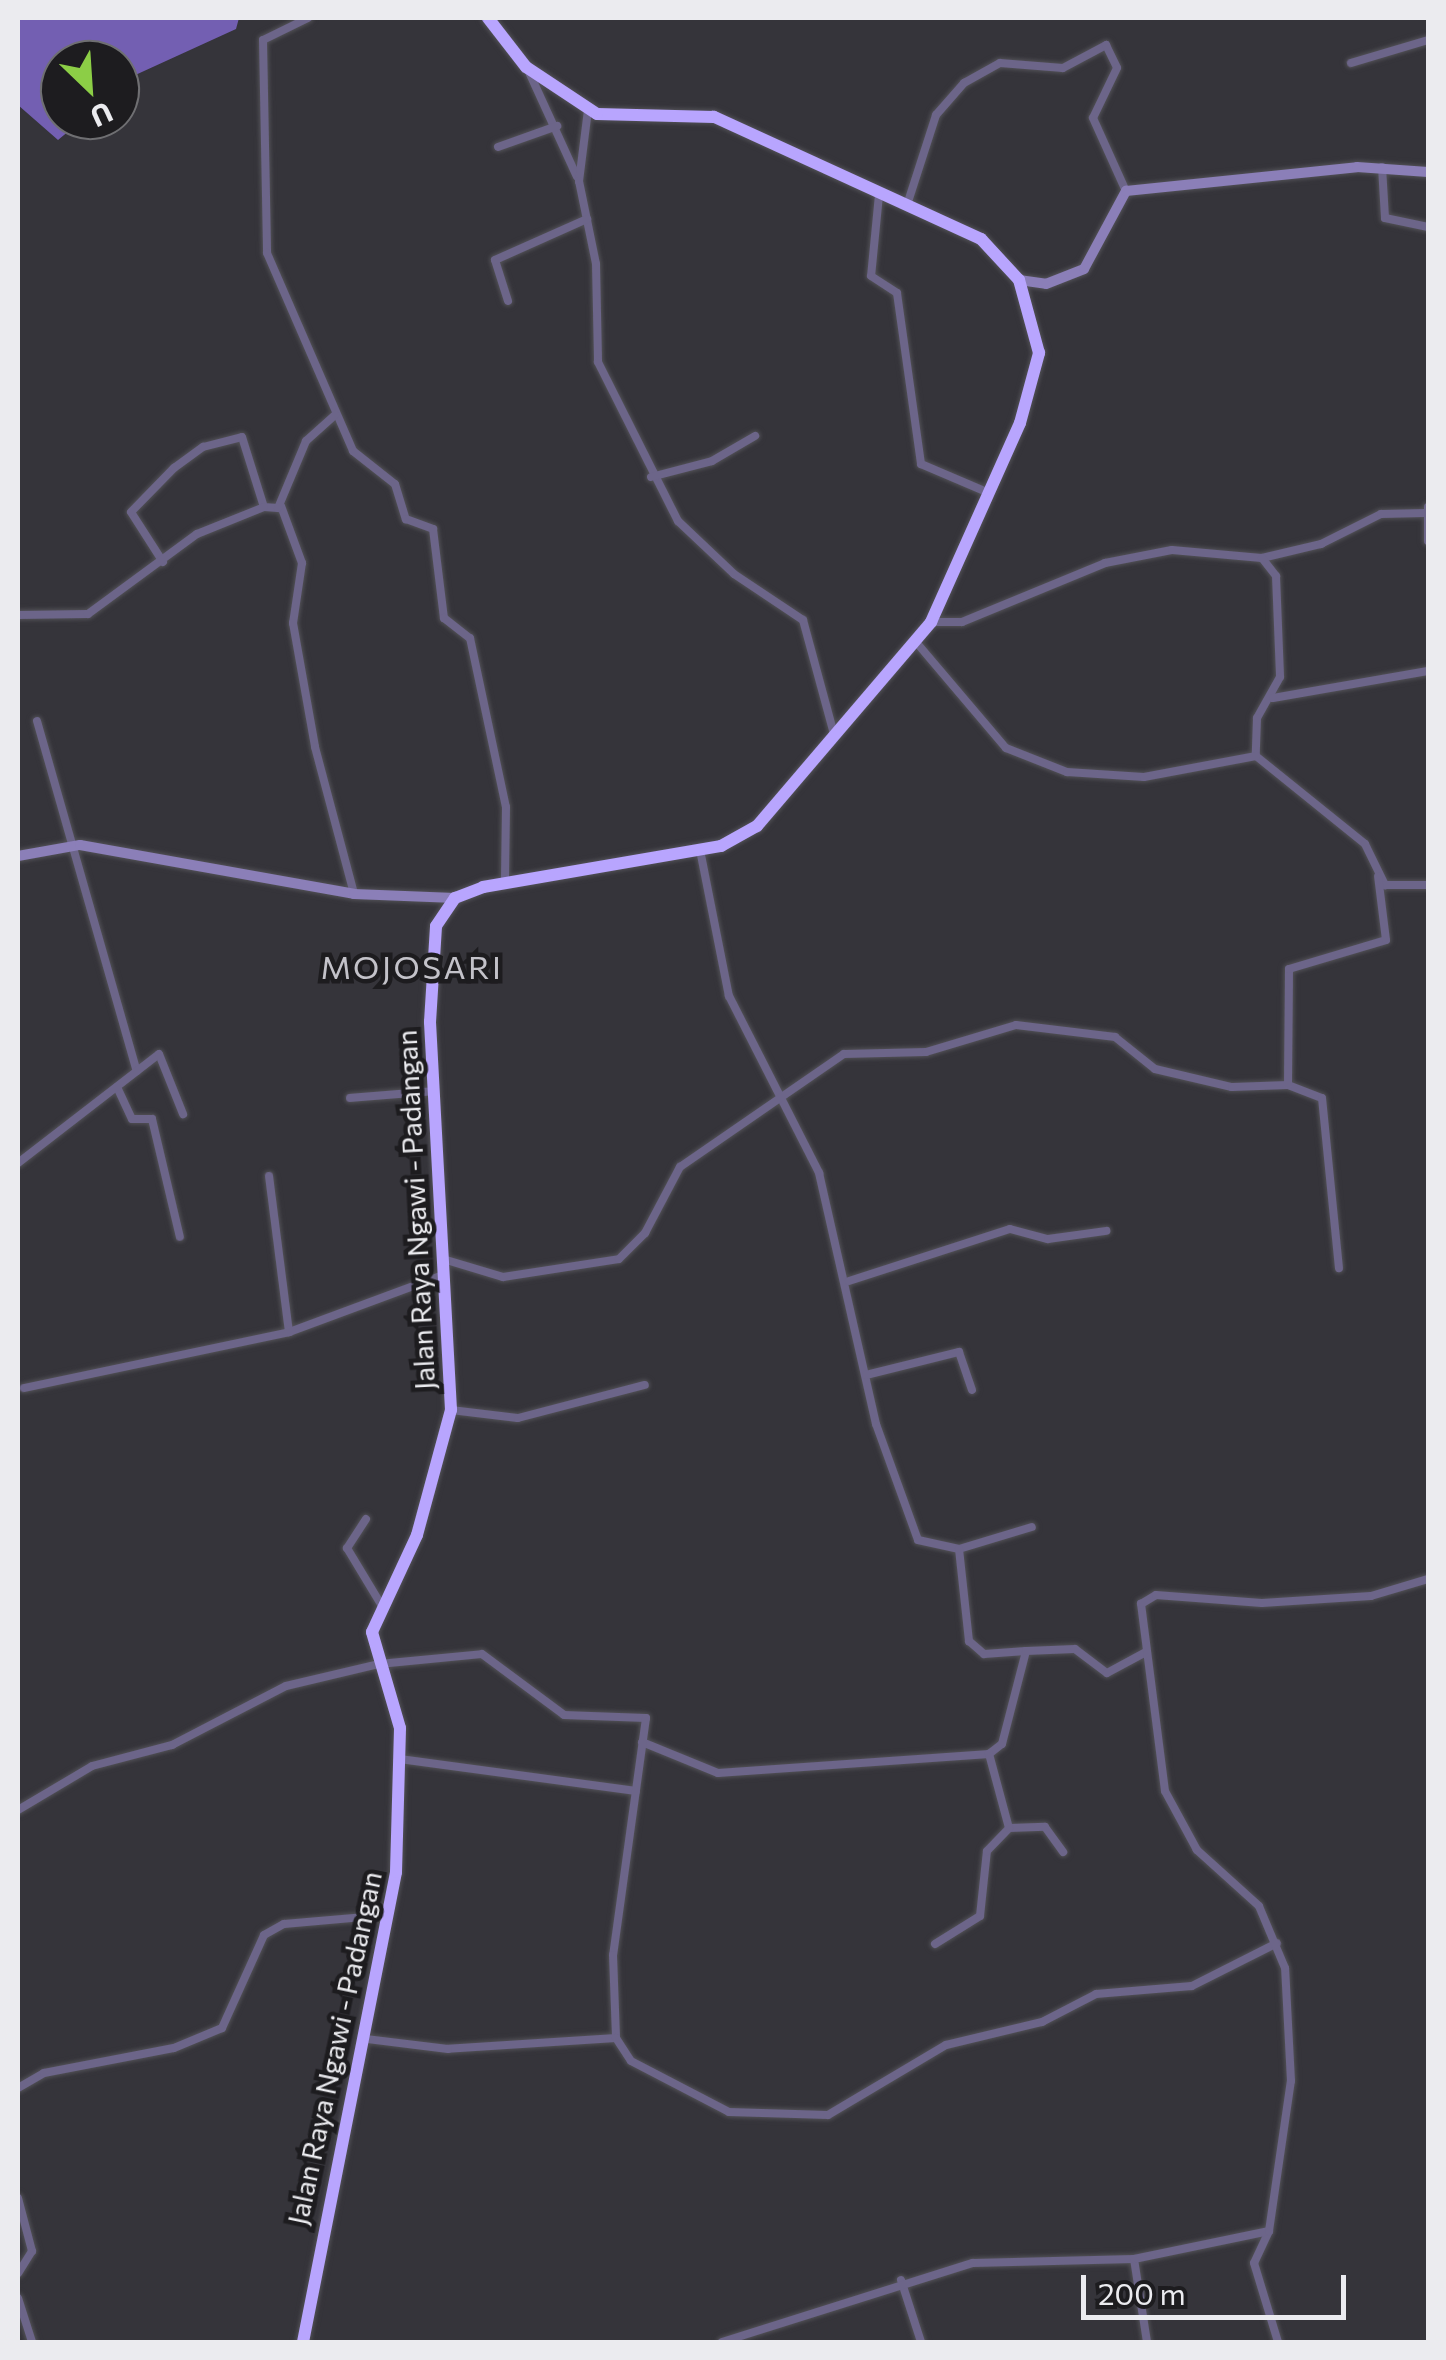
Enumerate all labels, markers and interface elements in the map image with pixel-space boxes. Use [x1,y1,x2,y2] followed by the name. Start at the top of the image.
[40,40,140,140] north arrow
[85,96,118,135] text: U
[321,947,503,985] district label: MOJOSARI
[389,1029,441,1391] street label: Jalan Raya Ngawi - Padangan
[280,1868,388,2228] street label: Jalan Raya Ngawi - Padangan
[1086,2255,1351,2317] scale bar
[1098,2274,1186,2311] text: 200 m

